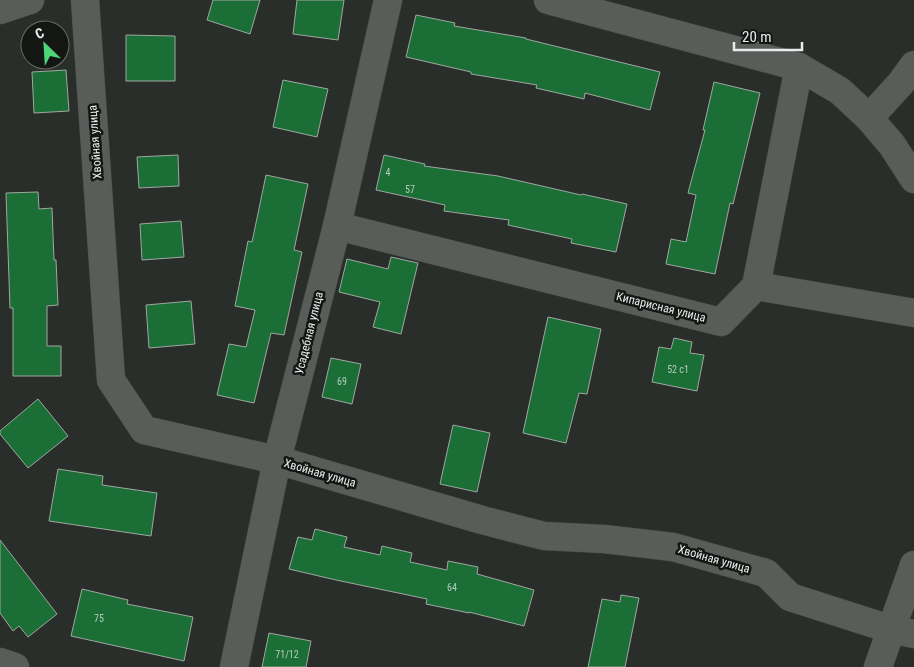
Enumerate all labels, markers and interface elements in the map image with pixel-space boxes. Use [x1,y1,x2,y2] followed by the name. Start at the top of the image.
[20,20,70,70] north arrow
[734,20,802,52] scale bar
[33,24,47,42] text: С
[742,28,772,46] text: 20 m
[85,104,105,180] street label: Хвойная улица
[386,167,391,178] house number: 4
[405,184,415,195] house number: 57
[615,289,707,325] street label: Кипарисная улица
[292,290,326,376] street label: Усадебная улица
[667,364,689,375] house number: 52 с1
[337,376,347,387] house number: 69
[282,456,358,490] street label: Хвойная улица
[676,542,752,576] street label: Хвойная улица
[447,582,457,593] house number: 64
[94,613,104,624] house number: 75
[275,649,299,660] house number: 71/12

